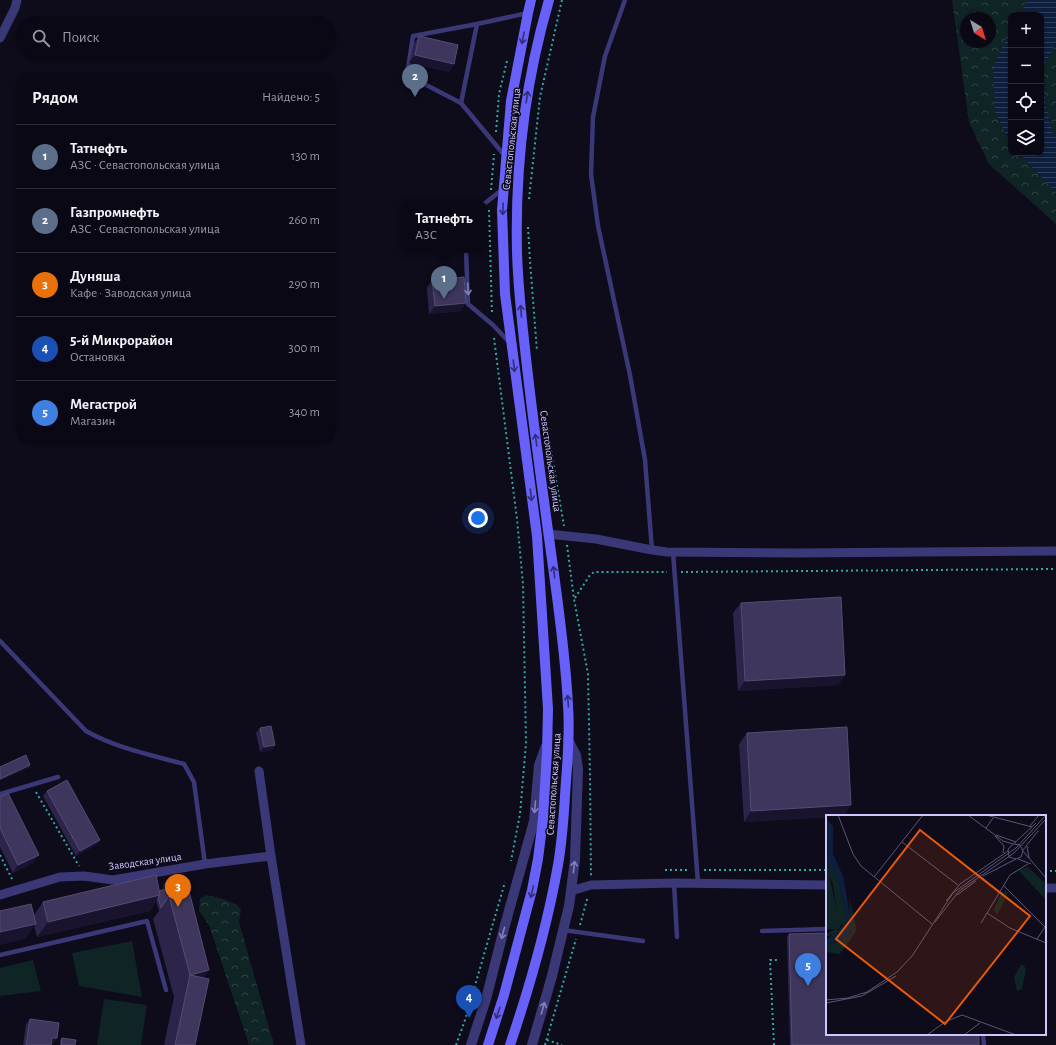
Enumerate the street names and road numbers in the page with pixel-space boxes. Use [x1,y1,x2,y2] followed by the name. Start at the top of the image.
[501,88,522,191] street label: Севастопольская улица
[538,410,563,513] street label: Севастопольская улица
[544,733,563,836] street label: Севастопольская улица
[108,851,182,872] street label: Заводская улица

